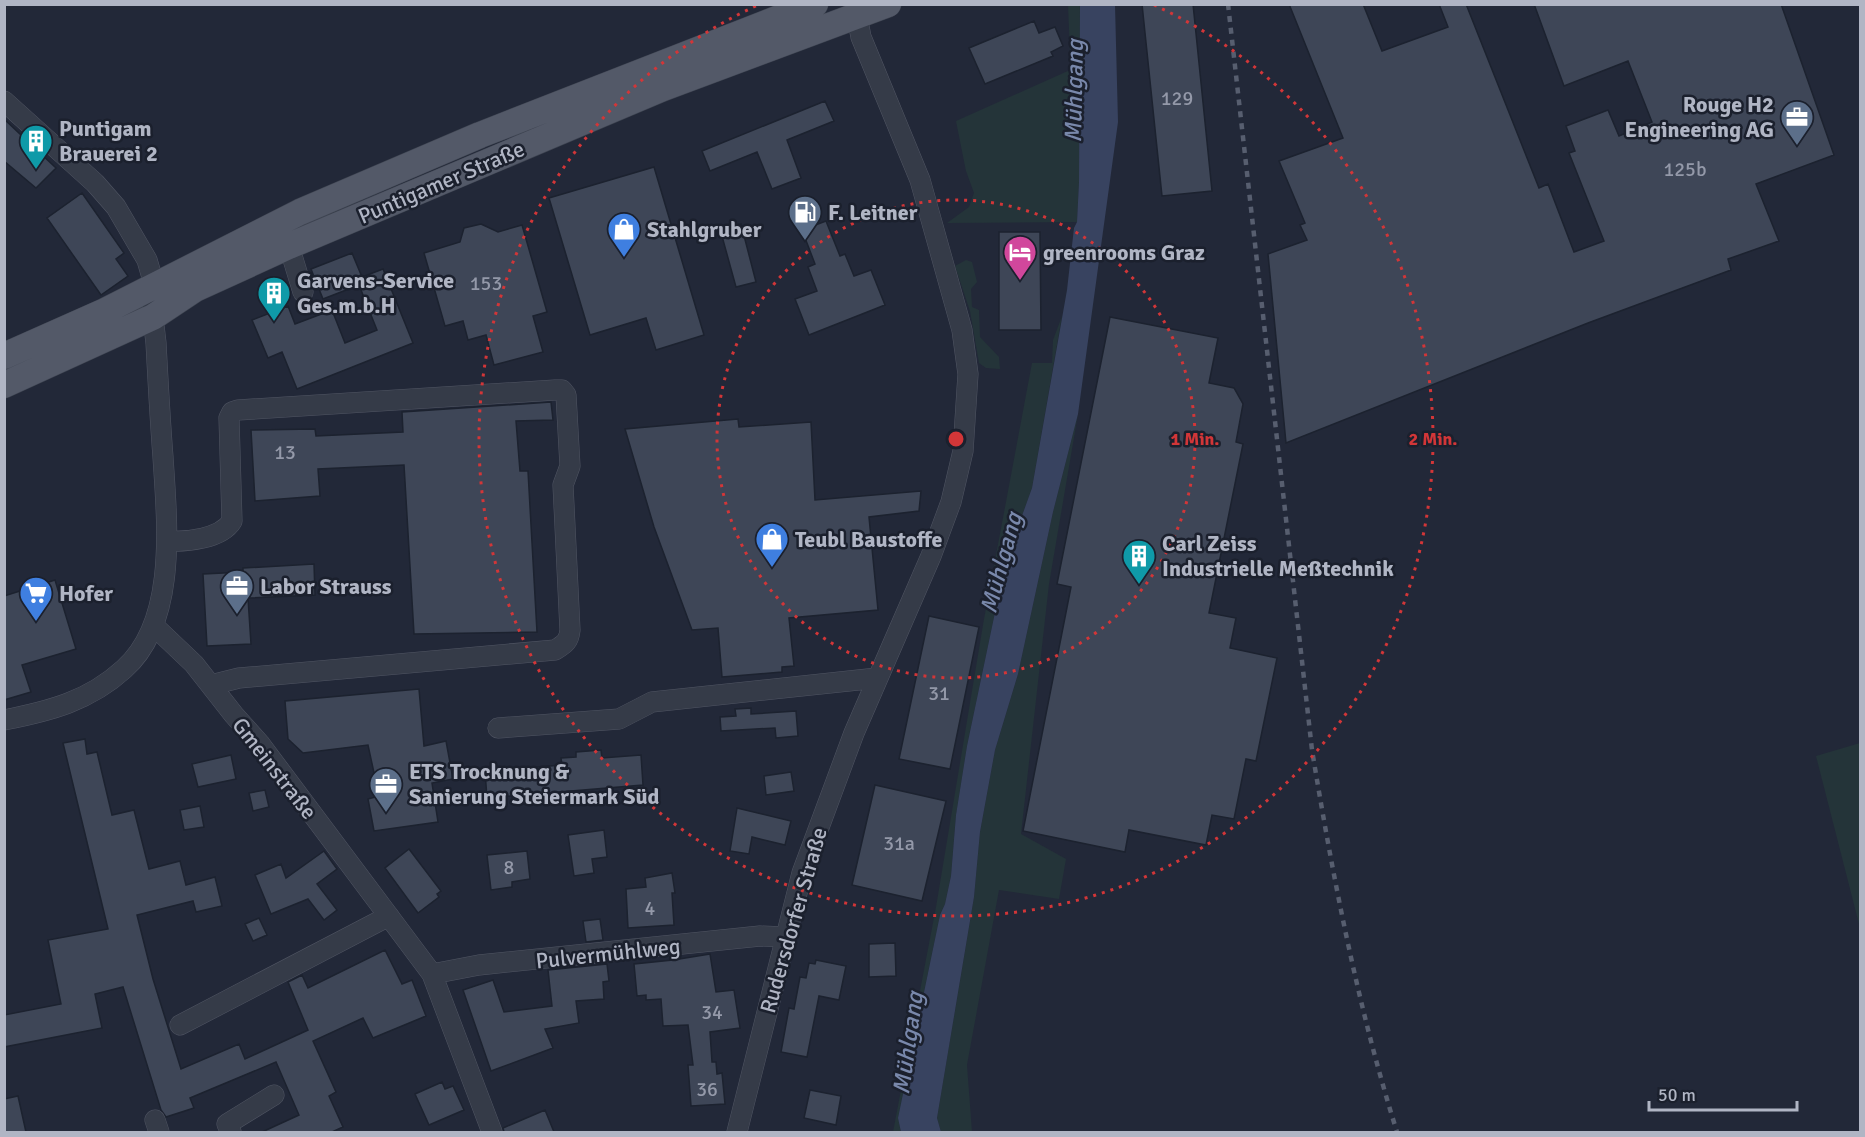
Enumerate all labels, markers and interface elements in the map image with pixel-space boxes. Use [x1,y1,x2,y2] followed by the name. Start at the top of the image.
[1058,37,1090,143] water label: Mühlgang
[1161,86,1193,111] house number: 129
[1625,91,1774,143] place label: Rouge H2 Engineering AG
[1779,99,1815,146] office icon: Rouge H2 Engineering AG
[59,115,158,167] place label: Puntigam Brauerei 2
[18,123,54,170] building icon: Puntigam Brauerei 2
[354,135,528,230] street label: Puntigamer Straße
[1664,157,1706,182] house number: 125b
[787,194,823,241] fuel station icon: F. Leitner
[828,199,918,226] place label: F. Leitner
[606,211,642,258] shop icon: Stahlgruber
[647,216,762,243] place label: Stahlgruber
[1002,234,1038,281] hotel icon: greenrooms Graz
[1043,239,1205,266] place label: greenrooms Graz
[297,267,454,319] place label: Garvens-Service Ges.m.b.H
[470,271,502,296] house number: 153
[256,275,292,322] building icon: Garvens-Service Ges.m.b.H
[1170,428,1220,450] text: 1 Min.
[1408,428,1458,450] text: 2 Min.
[946,429,966,449] centre of rings
[274,440,296,465] house number: 13
[973,507,1029,617] water label: Mühlgang
[754,521,790,568] shop icon: Teubl Baustoffe
[795,526,943,553] place label: Teubl Baustoffe
[1162,530,1394,582] place label: Carl Zeiss Industrielle Meßtechnik
[1121,538,1157,585] building icon: Carl Zeiss Industrielle Meßtechnik
[219,568,255,615] office icon: Labor Strauss
[260,573,392,600] place label: Labor Strauss
[18,575,54,622] supermarket icon: Hofer
[59,580,113,607] place label: Hofer
[928,681,950,706] house number: 31
[226,712,323,825] street label: Gmeinstraße
[409,758,659,810] place label: ETS Trocknung & Sanierung Steiermark Süd
[368,766,404,813] office icon: ETS Trocknung & Sanierung Steiermark Süd
[754,824,833,1016] street label: Rudersdorfer Straße
[883,831,915,856] house number: 31a
[504,855,514,880] house number: 8
[645,896,656,921] house number: 4
[534,932,682,975] street label: Pulvermühlweg
[886,988,930,1096] water label: Mühlgang
[701,1000,723,1025] house number: 34
[1649,1074,1798,1112] scale bar
[696,1077,718,1102] house number: 36
[1658,1084,1696,1106] text: 50 m

